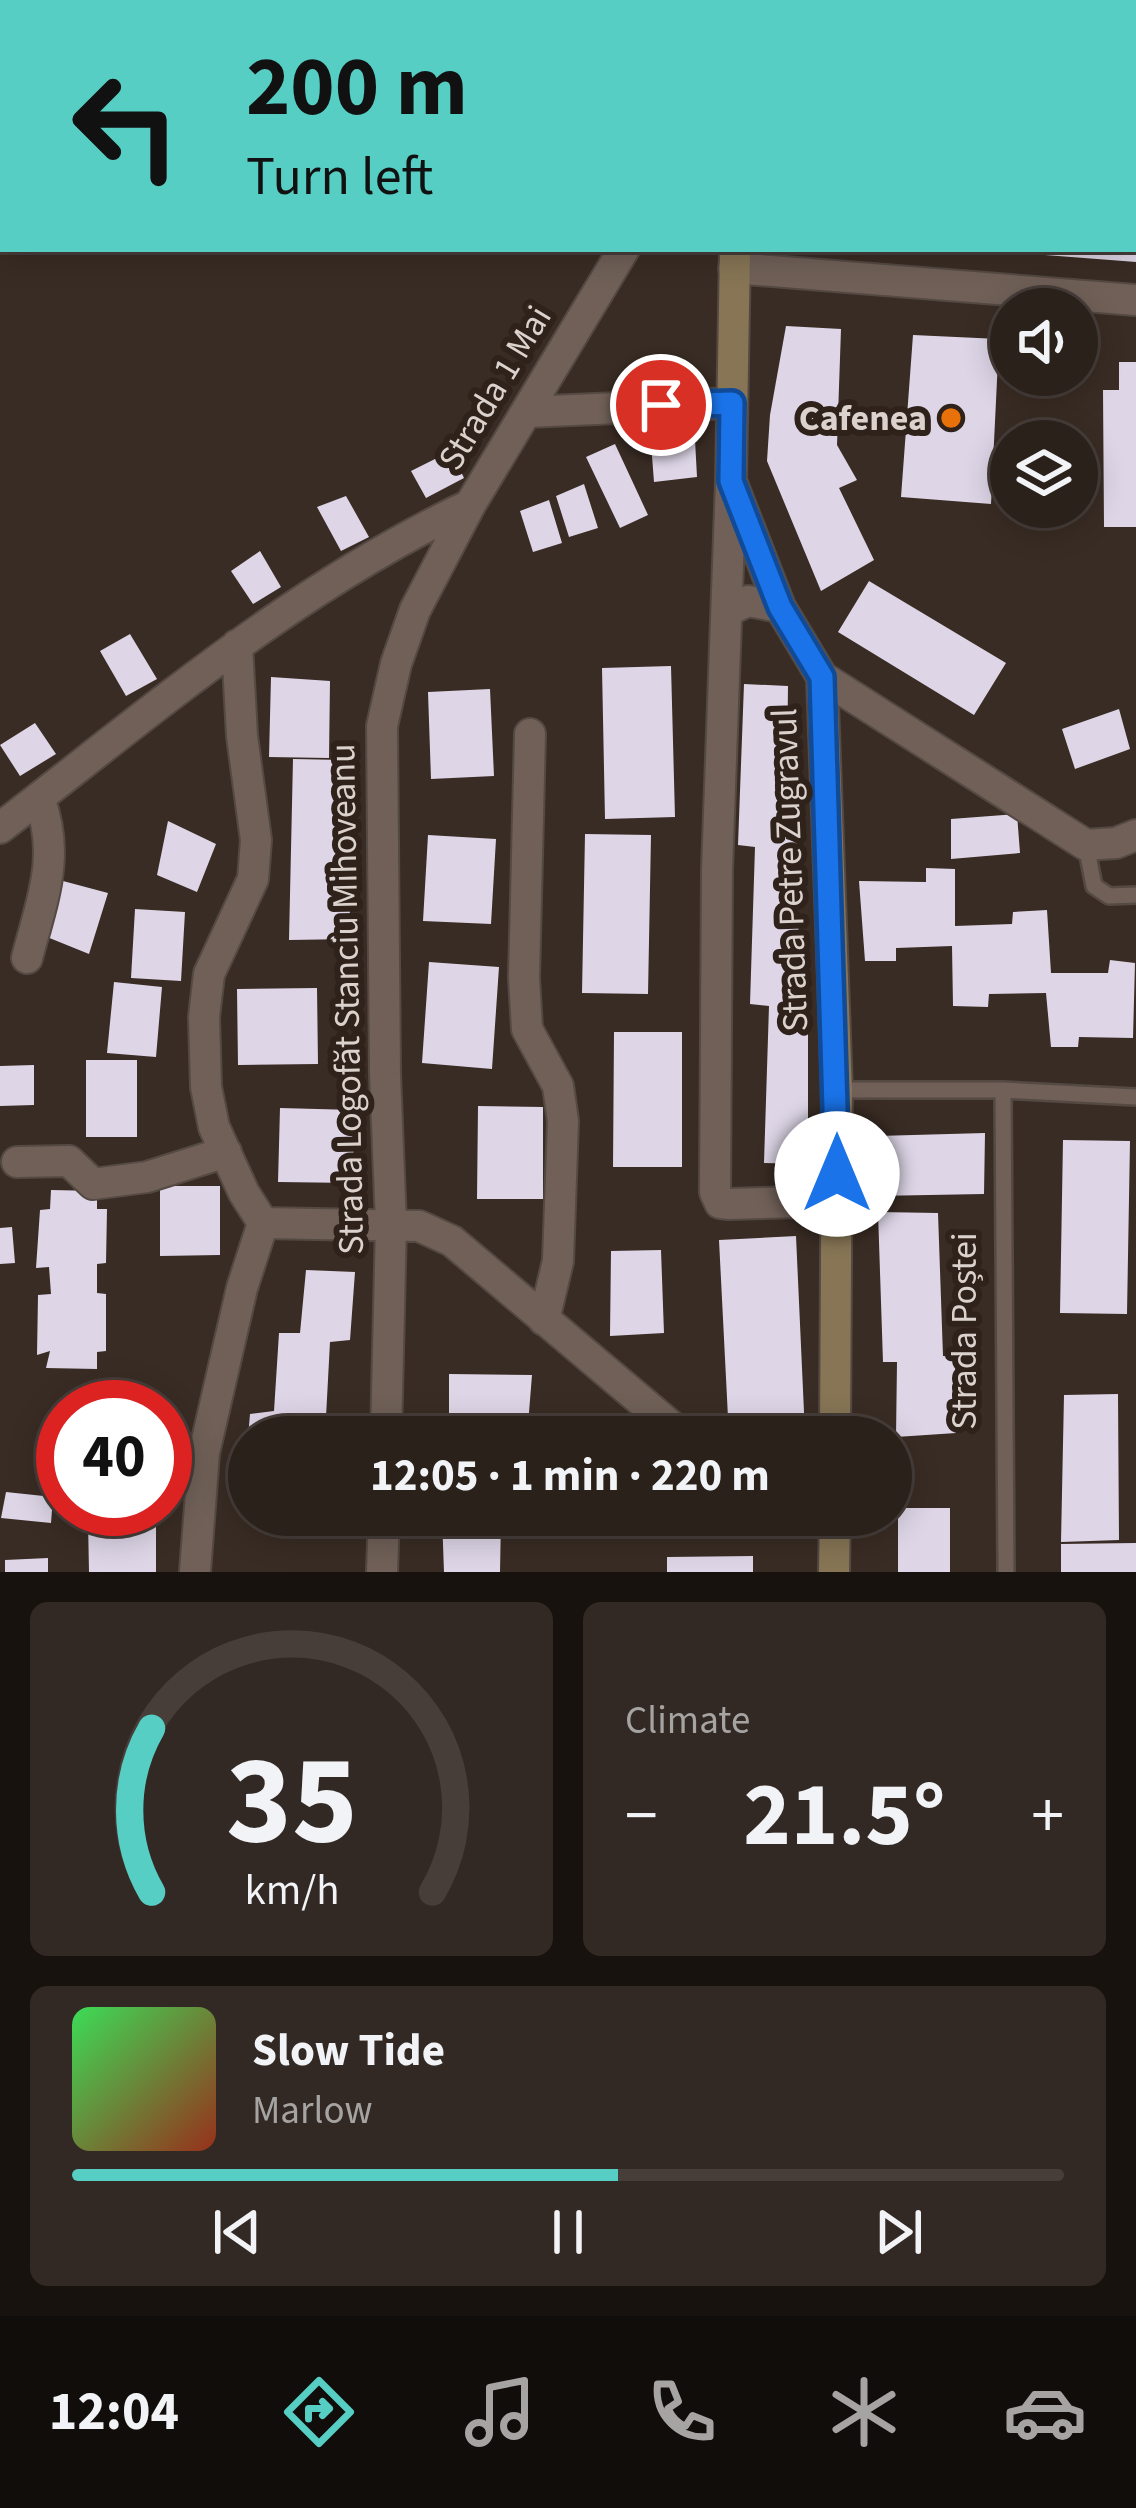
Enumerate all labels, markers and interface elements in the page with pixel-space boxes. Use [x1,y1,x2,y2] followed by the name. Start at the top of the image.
[246,28,468,148] text: 200 m
[48,48,204,204] icon: left
[246,139,433,216] text: Turn left
[990,288,1098,528] map controls
[990,288,1098,396] button: sound
[426,296,564,480] street label: Strada 1 Mai
[610,354,712,456] pin
[628,372,694,438] icon: arrive
[799,393,927,444] place label: Cafenea
[938,405,964,431] marker: Cafenea
[990,420,1098,528] button: layers
[759,707,821,1033] street label: Strada Petre Zugravul
[317,743,377,1255] street label: Strada Logofăt Stanciu Mihoveanu
[774,1111,900,1237] position arrow
[939,1232,990,1430] street label: Strada Poștei
[36,1380,192,1536] speed limit sign: 40
[370,1444,770,1508] text: 12:05 · 1 min · 220 m
[625,1693,750,1749] text: Climate
[226,1713,357,1891] text: 35
[743,1752,946,1880] text: 21.5°
[625,1769,658,1863] text: −
[1031,1769,1064,1863] text: +
[244,1860,339,1921] text: km/h
[252,2019,445,2083] text: Slow Tide
[252,2083,373,2139] text: Marlow
[204,2199,270,2265] icon: previous
[535,2199,601,2265] icon: pause
[866,2199,932,2265] icon: next
[277,2370,361,2454] icon: directions
[458,2370,542,2454] icon: music
[640,2370,724,2454] icon: phone
[822,2370,906,2454] icon: climate
[1003,2370,1087,2454] icon: car
[49,2374,179,2451] text: 12:04

